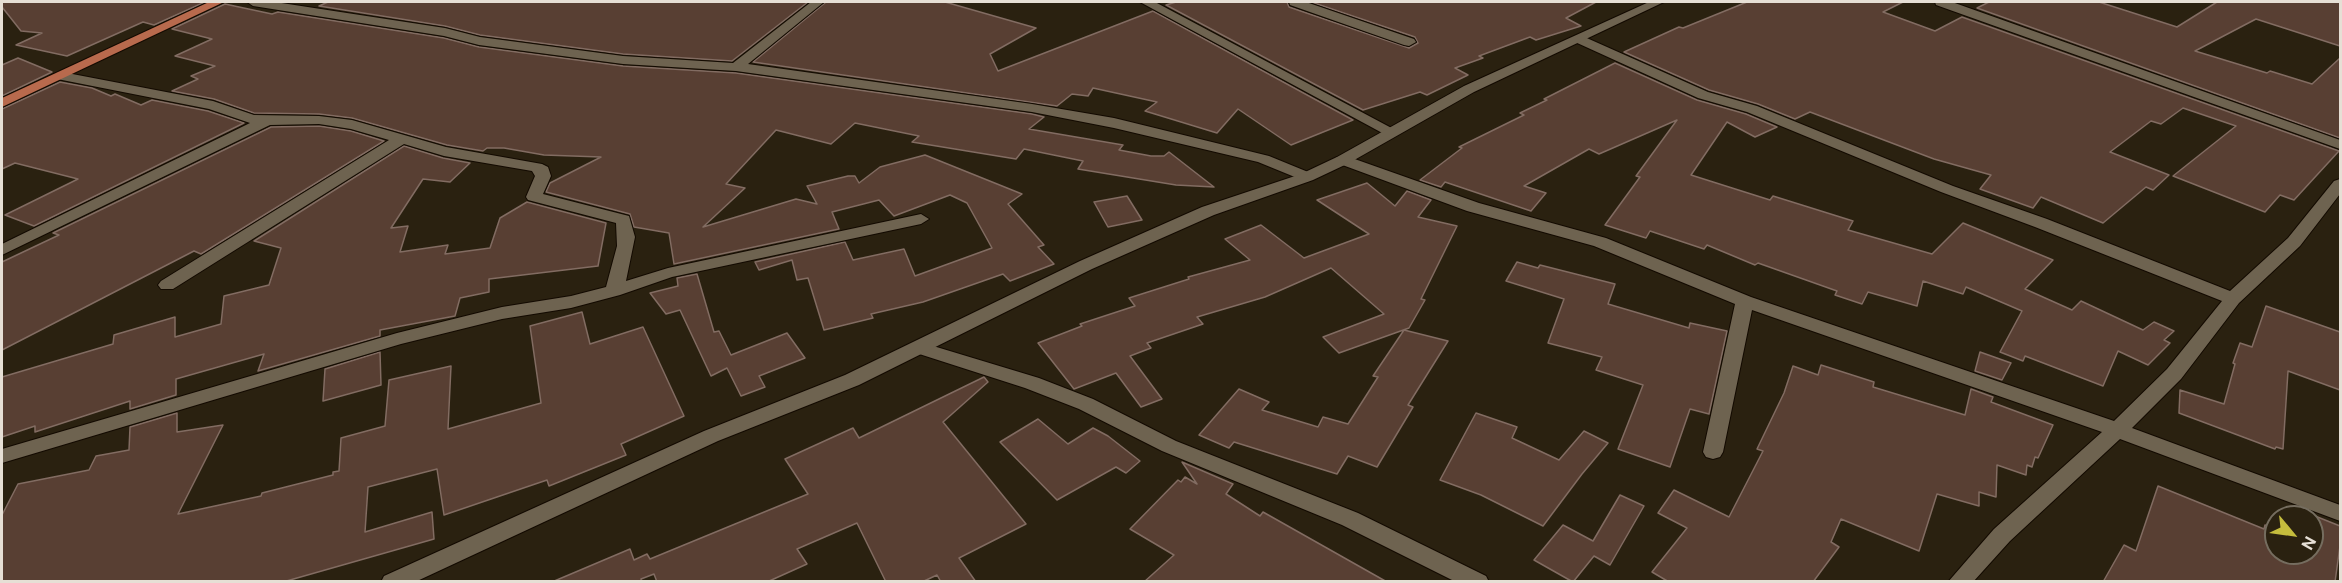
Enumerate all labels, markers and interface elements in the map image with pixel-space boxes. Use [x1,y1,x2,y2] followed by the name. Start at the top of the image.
[2264,505,2324,565] north arrow
[2297,533,2320,553] text: N

